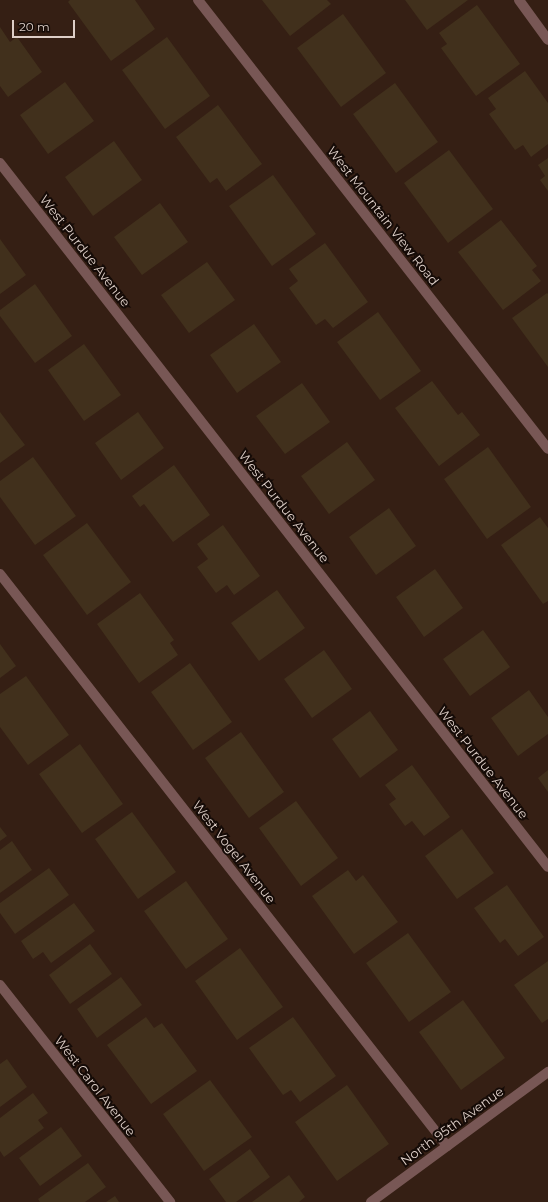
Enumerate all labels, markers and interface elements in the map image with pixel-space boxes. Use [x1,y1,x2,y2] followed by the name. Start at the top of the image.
[14,12,77,38] scale bar
[19,19,50,34] text: 20 m
[324,143,442,289] street label: West Mountain View Road
[36,192,134,310] street label: West Purdue Avenue
[235,448,333,566] street label: West Purdue Avenue
[434,704,532,822] street label: West Purdue Avenue
[189,798,279,906] street label: West Vogel Avenue
[51,1033,139,1139] street label: West Carol Avenue
[397,1083,507,1169] street label: North 95th Avenue

